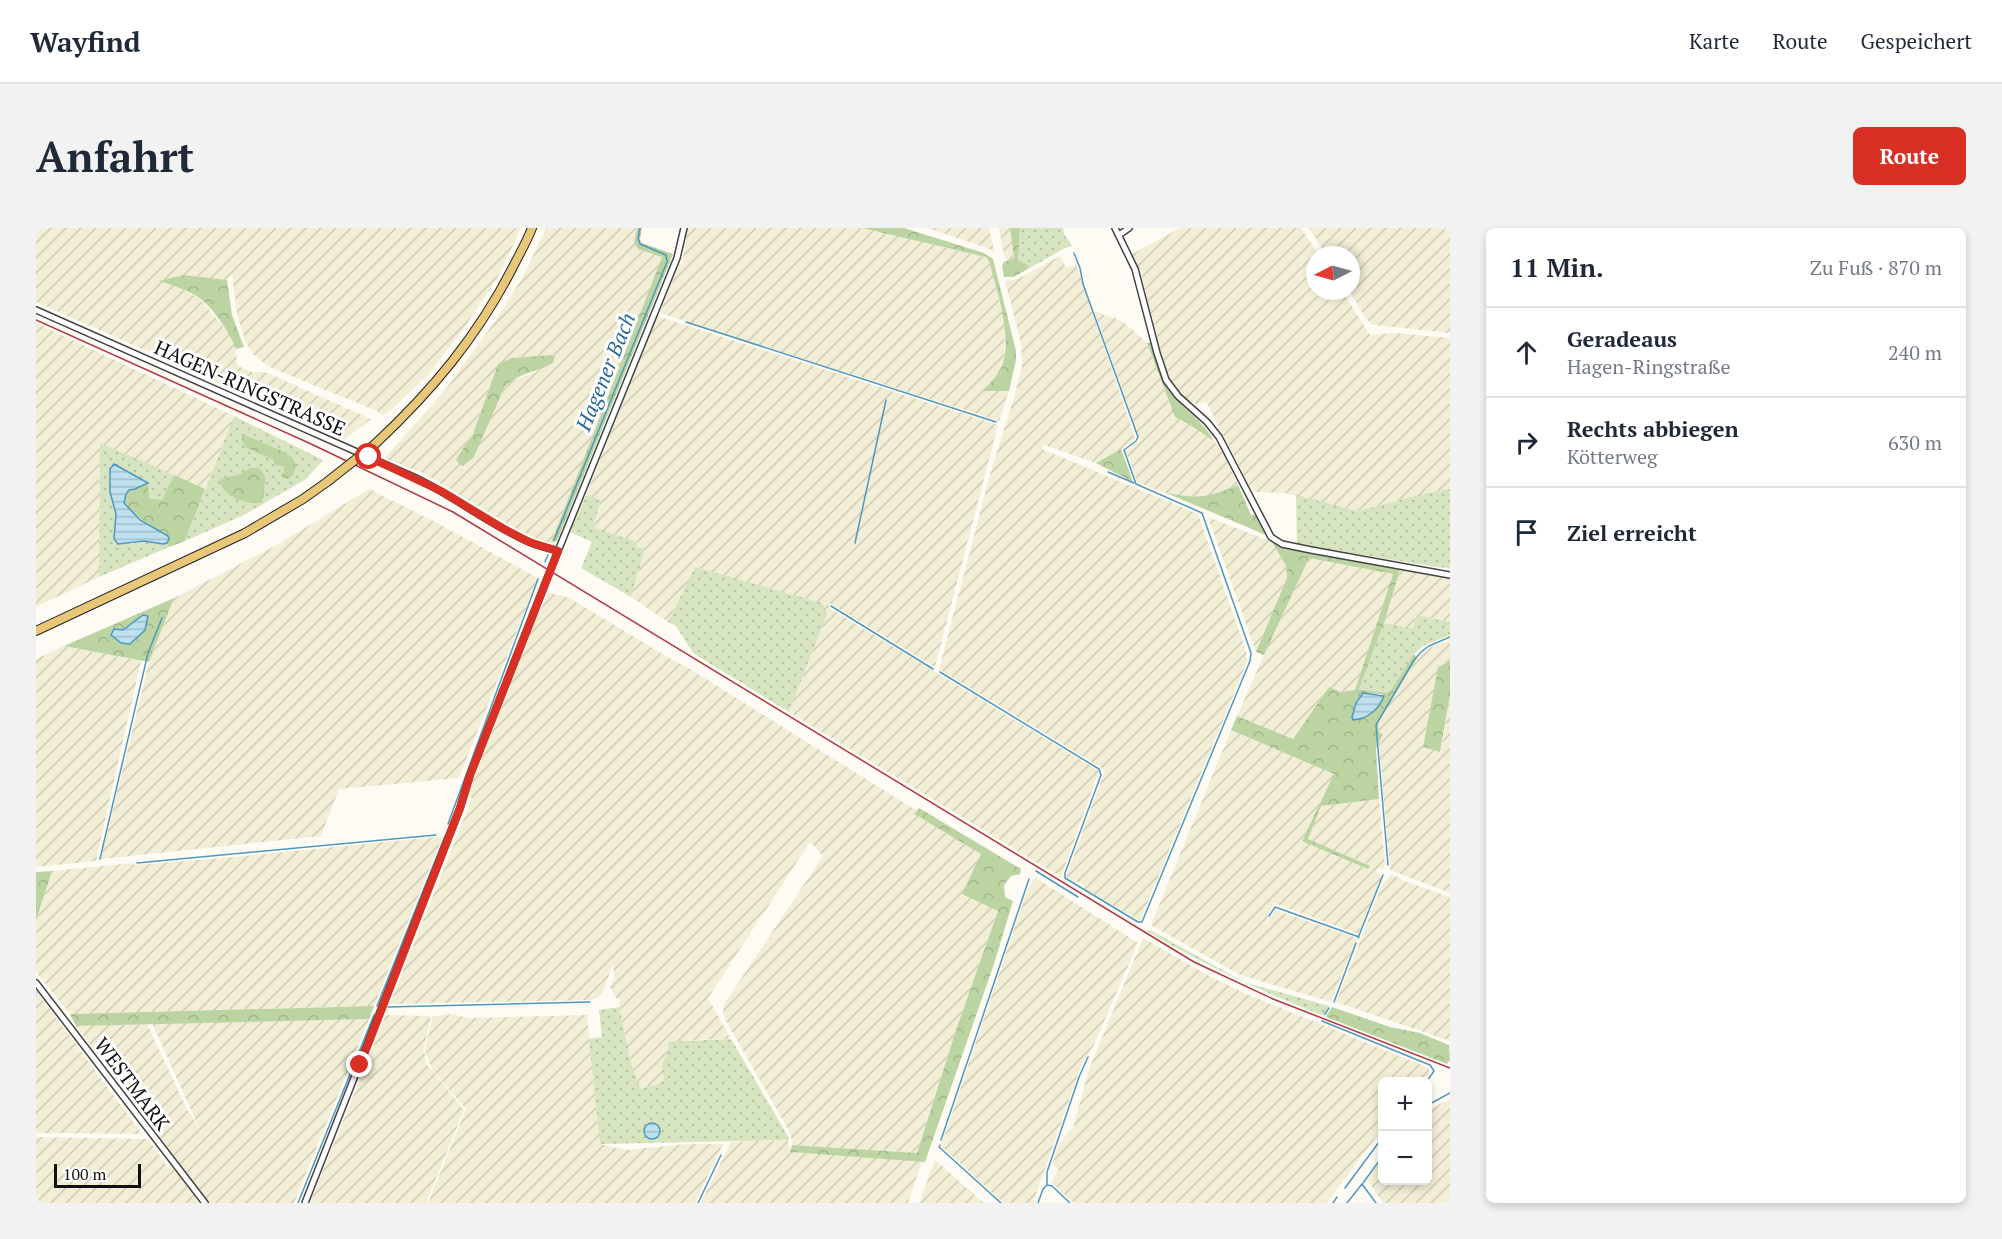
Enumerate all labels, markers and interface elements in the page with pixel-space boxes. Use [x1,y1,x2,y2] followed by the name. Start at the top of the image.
[30,23,141,60] text: Wayfind
[1689,27,1740,55] text: Karte
[1773,27,1828,55] text: Route
[1861,27,1972,55] text: Gespeichert
[1853,127,1966,185] button: Route
[36,128,194,184] text: Anfahrt
[1306,246,1360,300] north arrow
[1510,250,1604,284] text: 11 Min.
[1810,254,1942,281] text: Zu Fuß · 870 m
[568,309,641,436] water label: Hagener Bach
[1567,324,1677,353] text: Geradeaus
[150,333,350,442] street label: HAGEN-RINGSTRASSE
[1510,336,1543,369] icon: ahead
[1888,339,1942,366] text: 240 m
[1567,353,1730,380] text: Hagen-Ringstraße
[1567,414,1739,443] text: Rechts abbiegen
[1510,426,1543,459] icon: right
[1888,429,1942,456] text: 630 m
[355,443,381,469] route start
[1567,443,1657,470] text: Kötterweg
[1510,516,1543,549] icon: arrive
[1567,518,1697,547] text: Ziel erreicht
[88,1032,176,1136] street label: WESTMARK
[346,1051,372,1077] route end
[1378,1077,1432,1185] map controls
[1378,1077,1432,1131] button: +
[1378,1131,1432,1185] button: −
[54,1161,141,1188] scale bar
[63,1163,106,1185] text: 100 m

